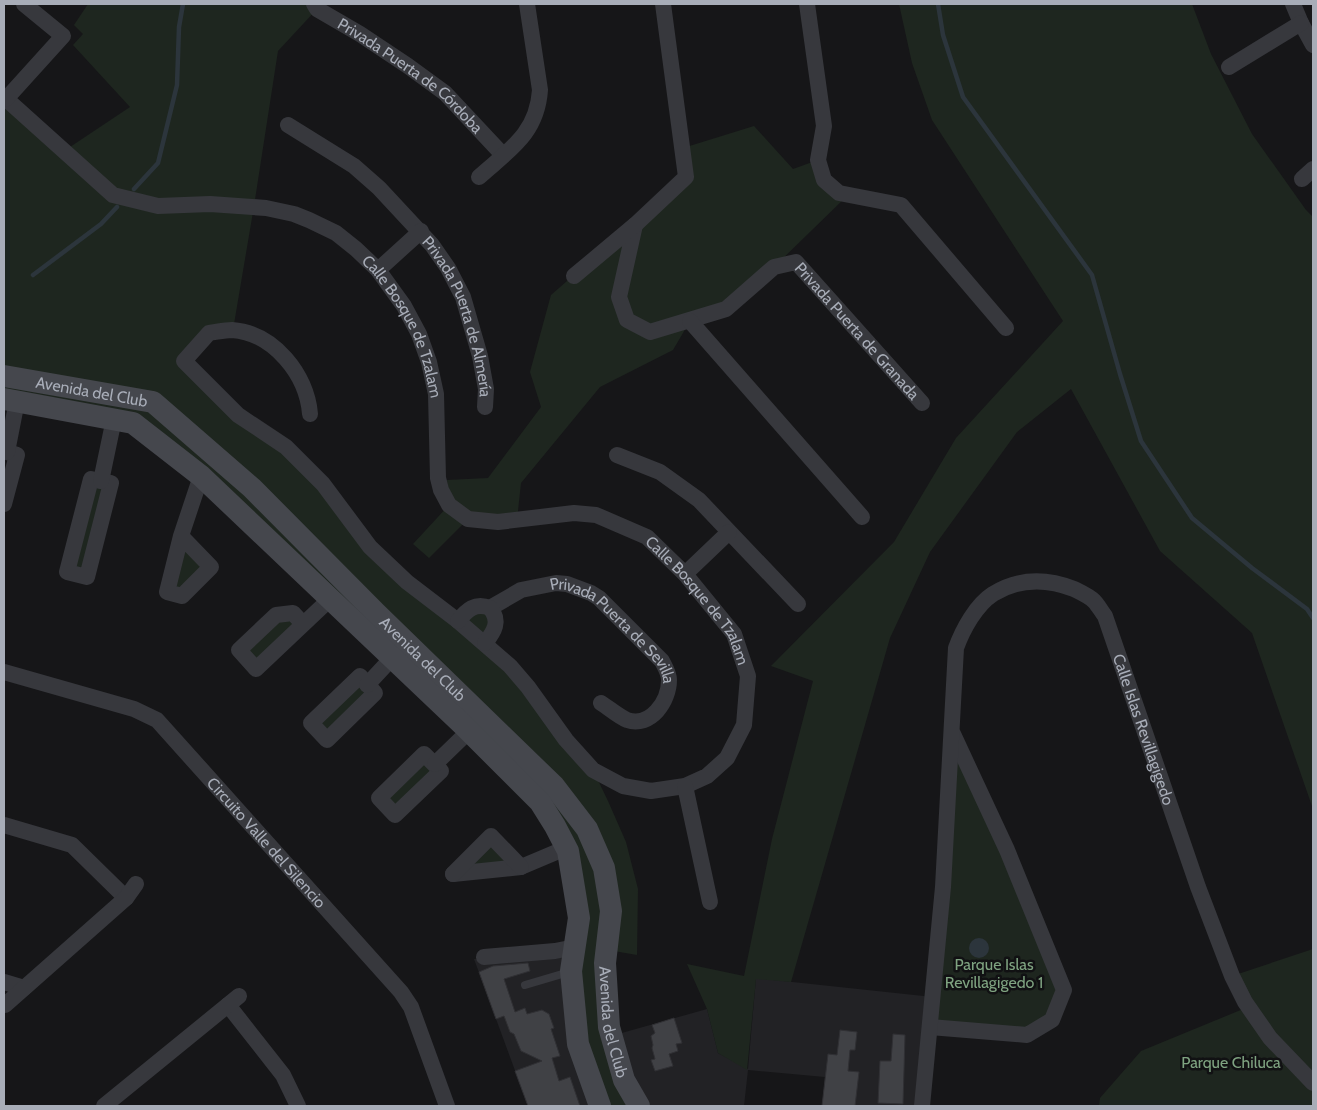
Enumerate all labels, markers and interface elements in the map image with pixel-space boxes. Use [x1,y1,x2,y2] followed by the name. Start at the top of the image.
[334,14,487,137] street label: Privada Puerta de Córdoba
[419,232,496,398] street label: Privada Puerta de Almería
[358,251,446,400] street label: Calle Bosque de Tzalam
[791,258,924,404] street label: Privada Puerta de Granada
[34,372,149,410] street label: Avenida del Club
[642,532,753,667] street label: Calle Bosque de Tzalam
[548,573,679,684] street label: Privada Puerta de Sevilla
[376,612,470,705] street label: Avenida del Club
[1109,651,1179,808] street label: Calle Islas Revillagigedo
[203,773,330,912] street label: Circuito Valle del Silencio
[945,955,1043,992] park label: Parque Islas Revillagigedo 1
[596,965,632,1080] street label: Avenida del Club
[1181,1053,1281,1072] park label: Parque Chiluca

